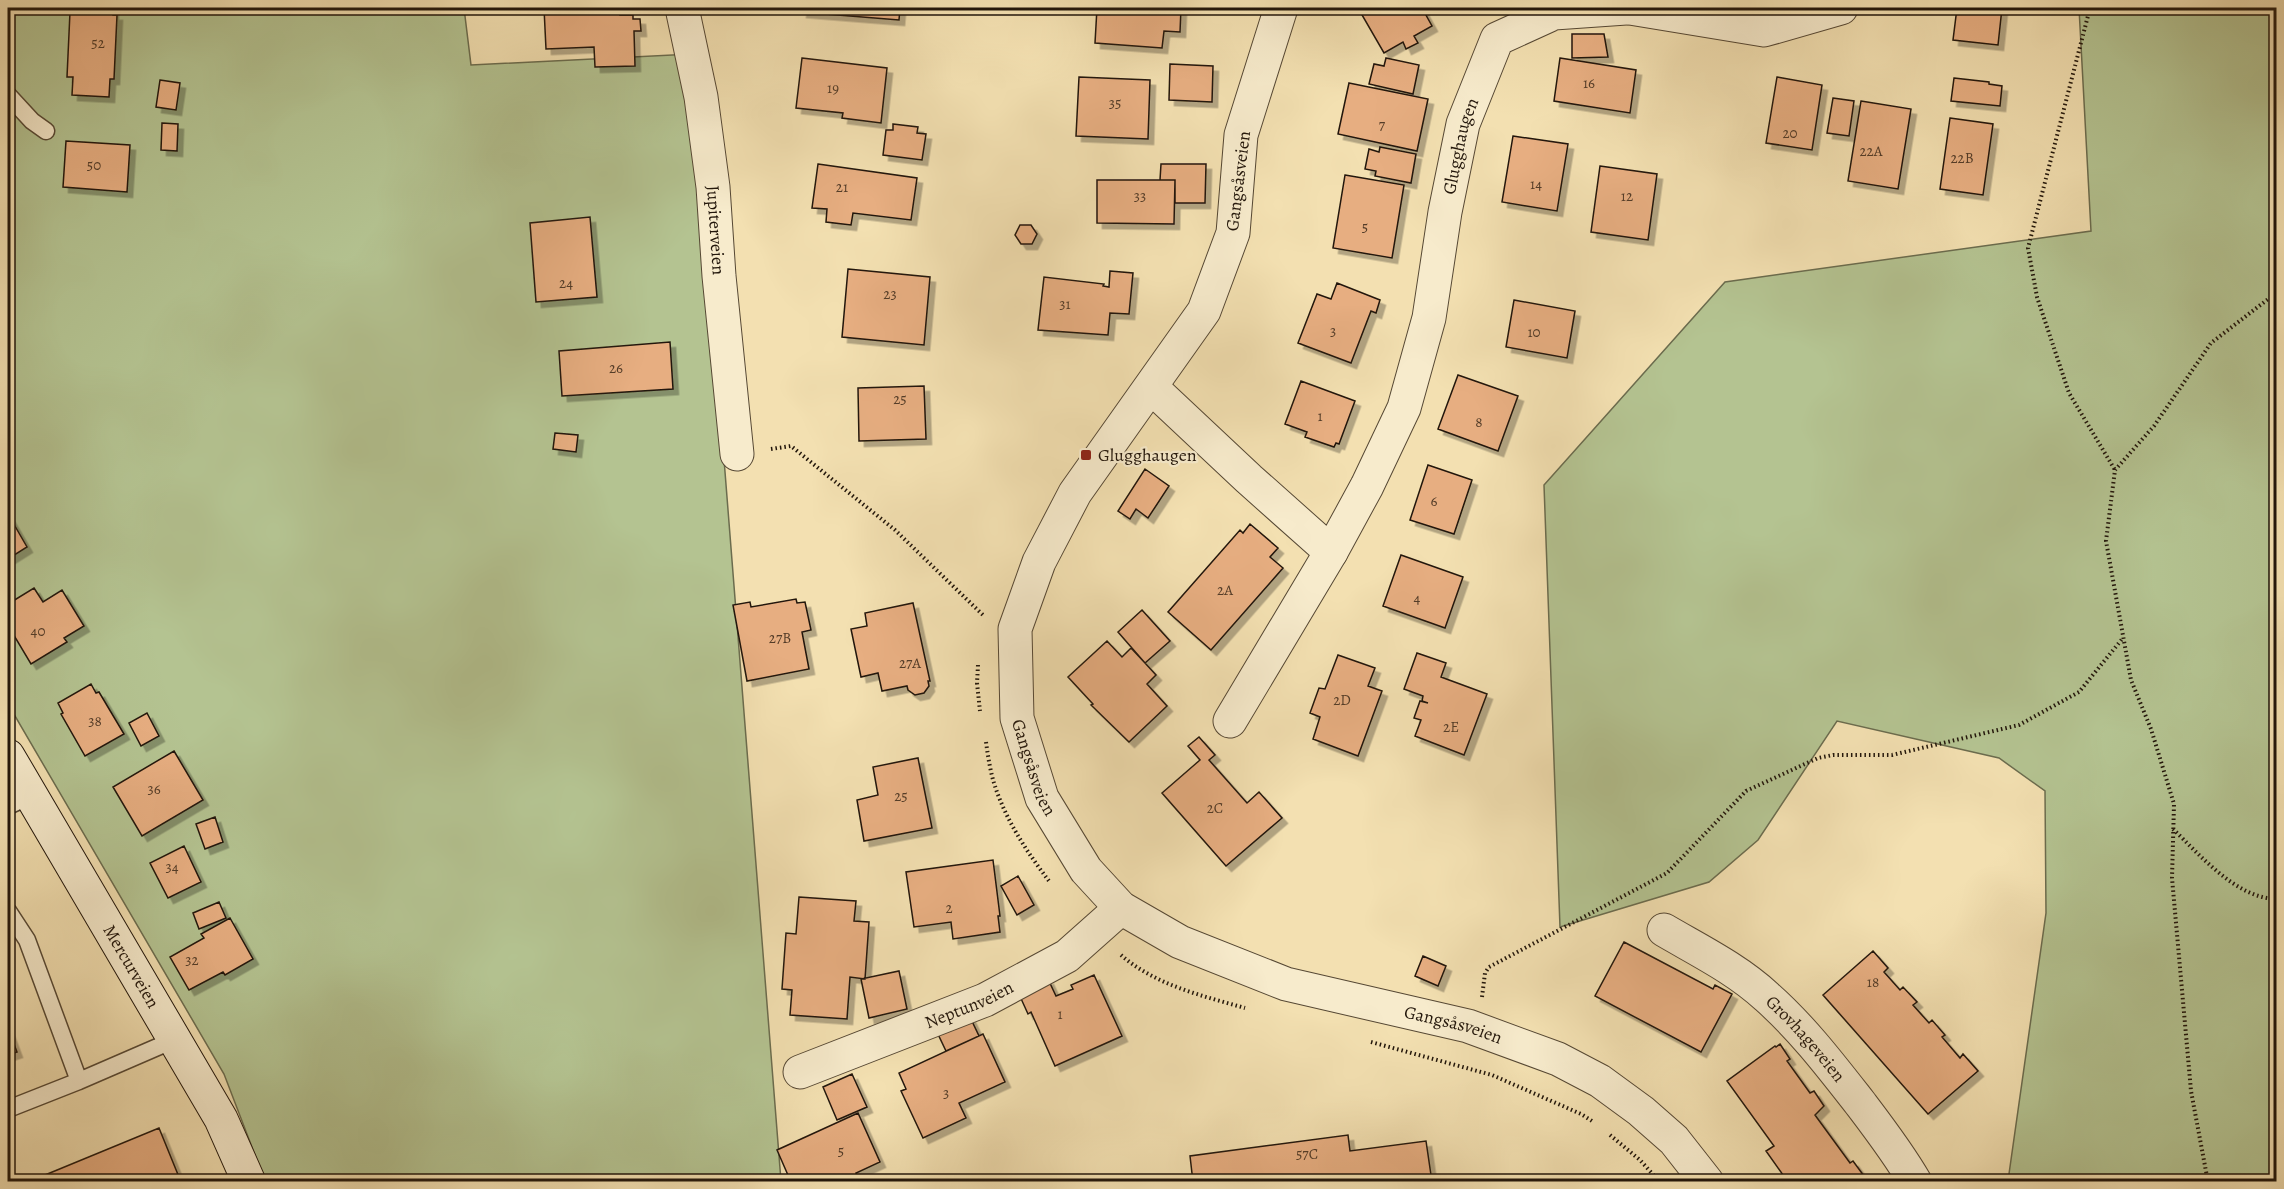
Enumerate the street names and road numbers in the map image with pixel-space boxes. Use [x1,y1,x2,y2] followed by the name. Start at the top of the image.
[1437,94,1484,196] street label: Glugghaugen
[1220,129,1256,232] street label: Gangsåsveien
[701,185,731,276] street label: Jupiterveien
[1006,716,1062,820] street label: Gangsåsveien
[98,920,165,1013] street label: Mercurveien
[921,975,1018,1034] street label: Neptunveien
[1761,990,1851,1087] street label: Grovhageveien
[1402,1000,1506,1050] street label: Gangsåsveien

